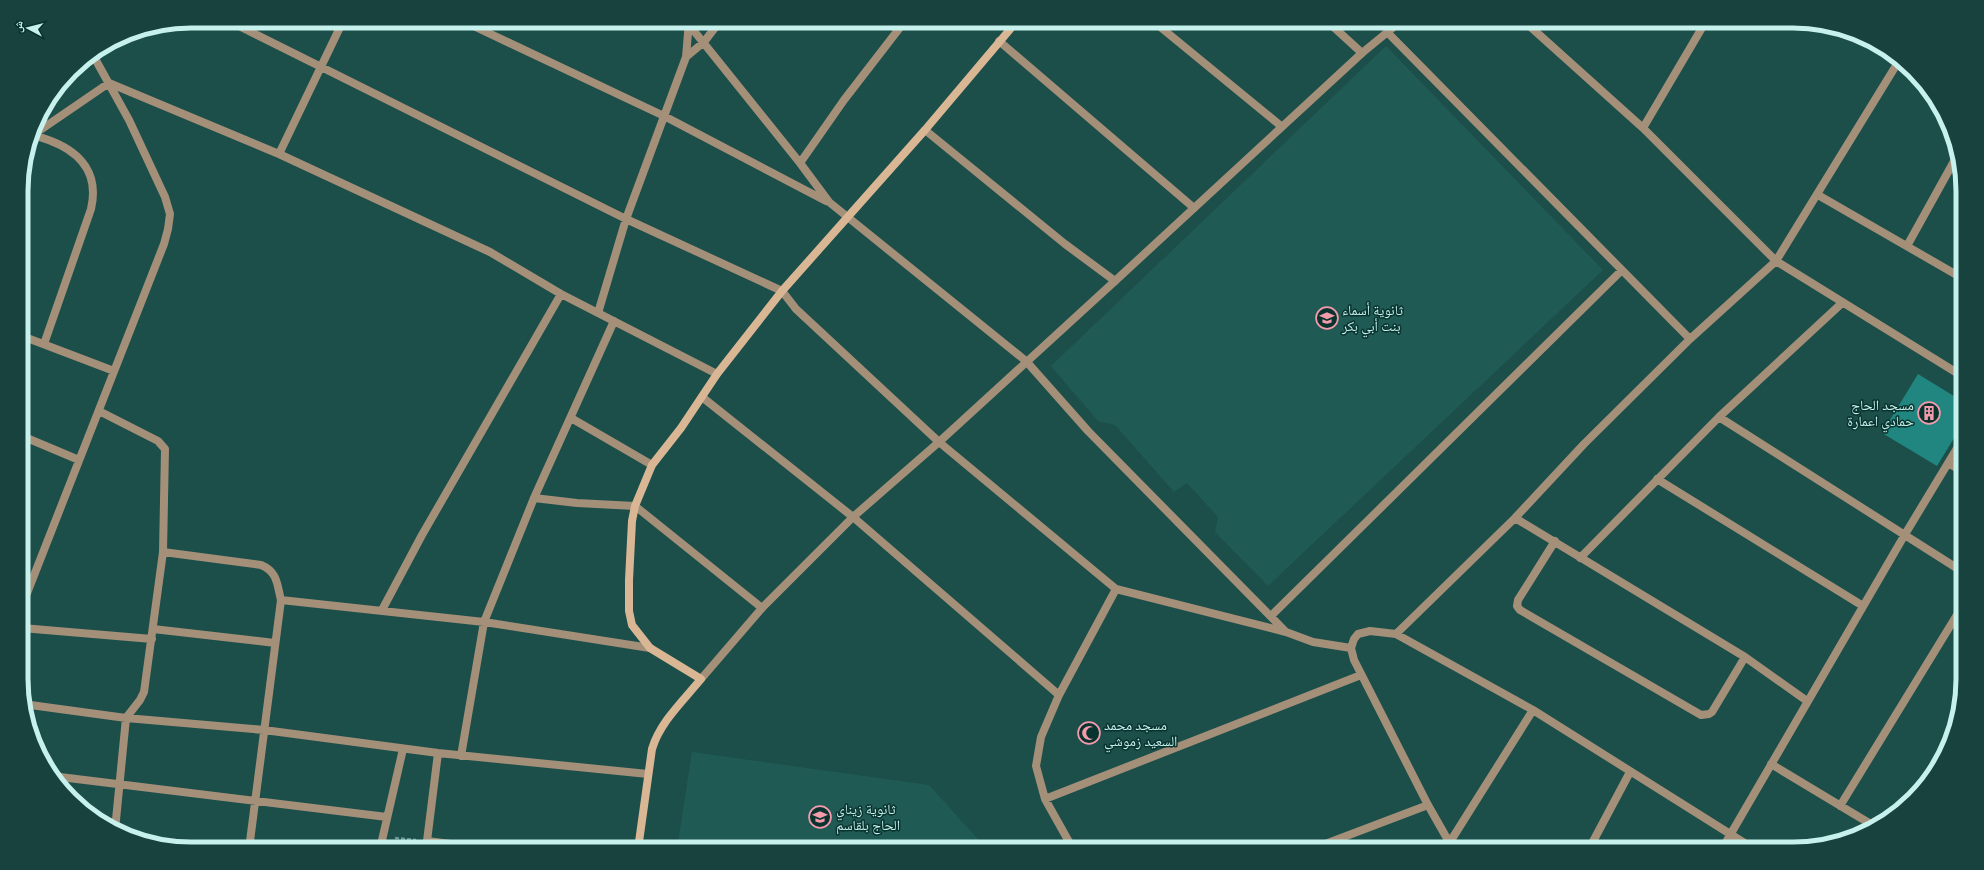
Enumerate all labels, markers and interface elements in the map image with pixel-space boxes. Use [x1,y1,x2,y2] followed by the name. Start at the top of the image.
[8,8,48,48] north arrow
[11,20,27,34] text: ش
[1341,302,1403,338] place label: ثانوية أسماء بنت أبي بكر
[1314,305,1340,331] school or university icon: ثانوية أسماء بنت أبي بكر
[1847,397,1914,433] place label: مسجد الحاج حمادي اعمارة
[1916,400,1942,426] building icon: مسجد الحاج حمادي اعمارة
[1104,717,1177,753] place label: مسجد محمد السعيد زموشي
[1076,720,1102,746] mosque icon: مسجد محمد السعيد زموشي
[836,801,900,835] place label: ثانوية زيناي الحاج بلقاسم
[807,804,833,830] school or university icon: ثانوية زيناي الحاج بلقاسم

